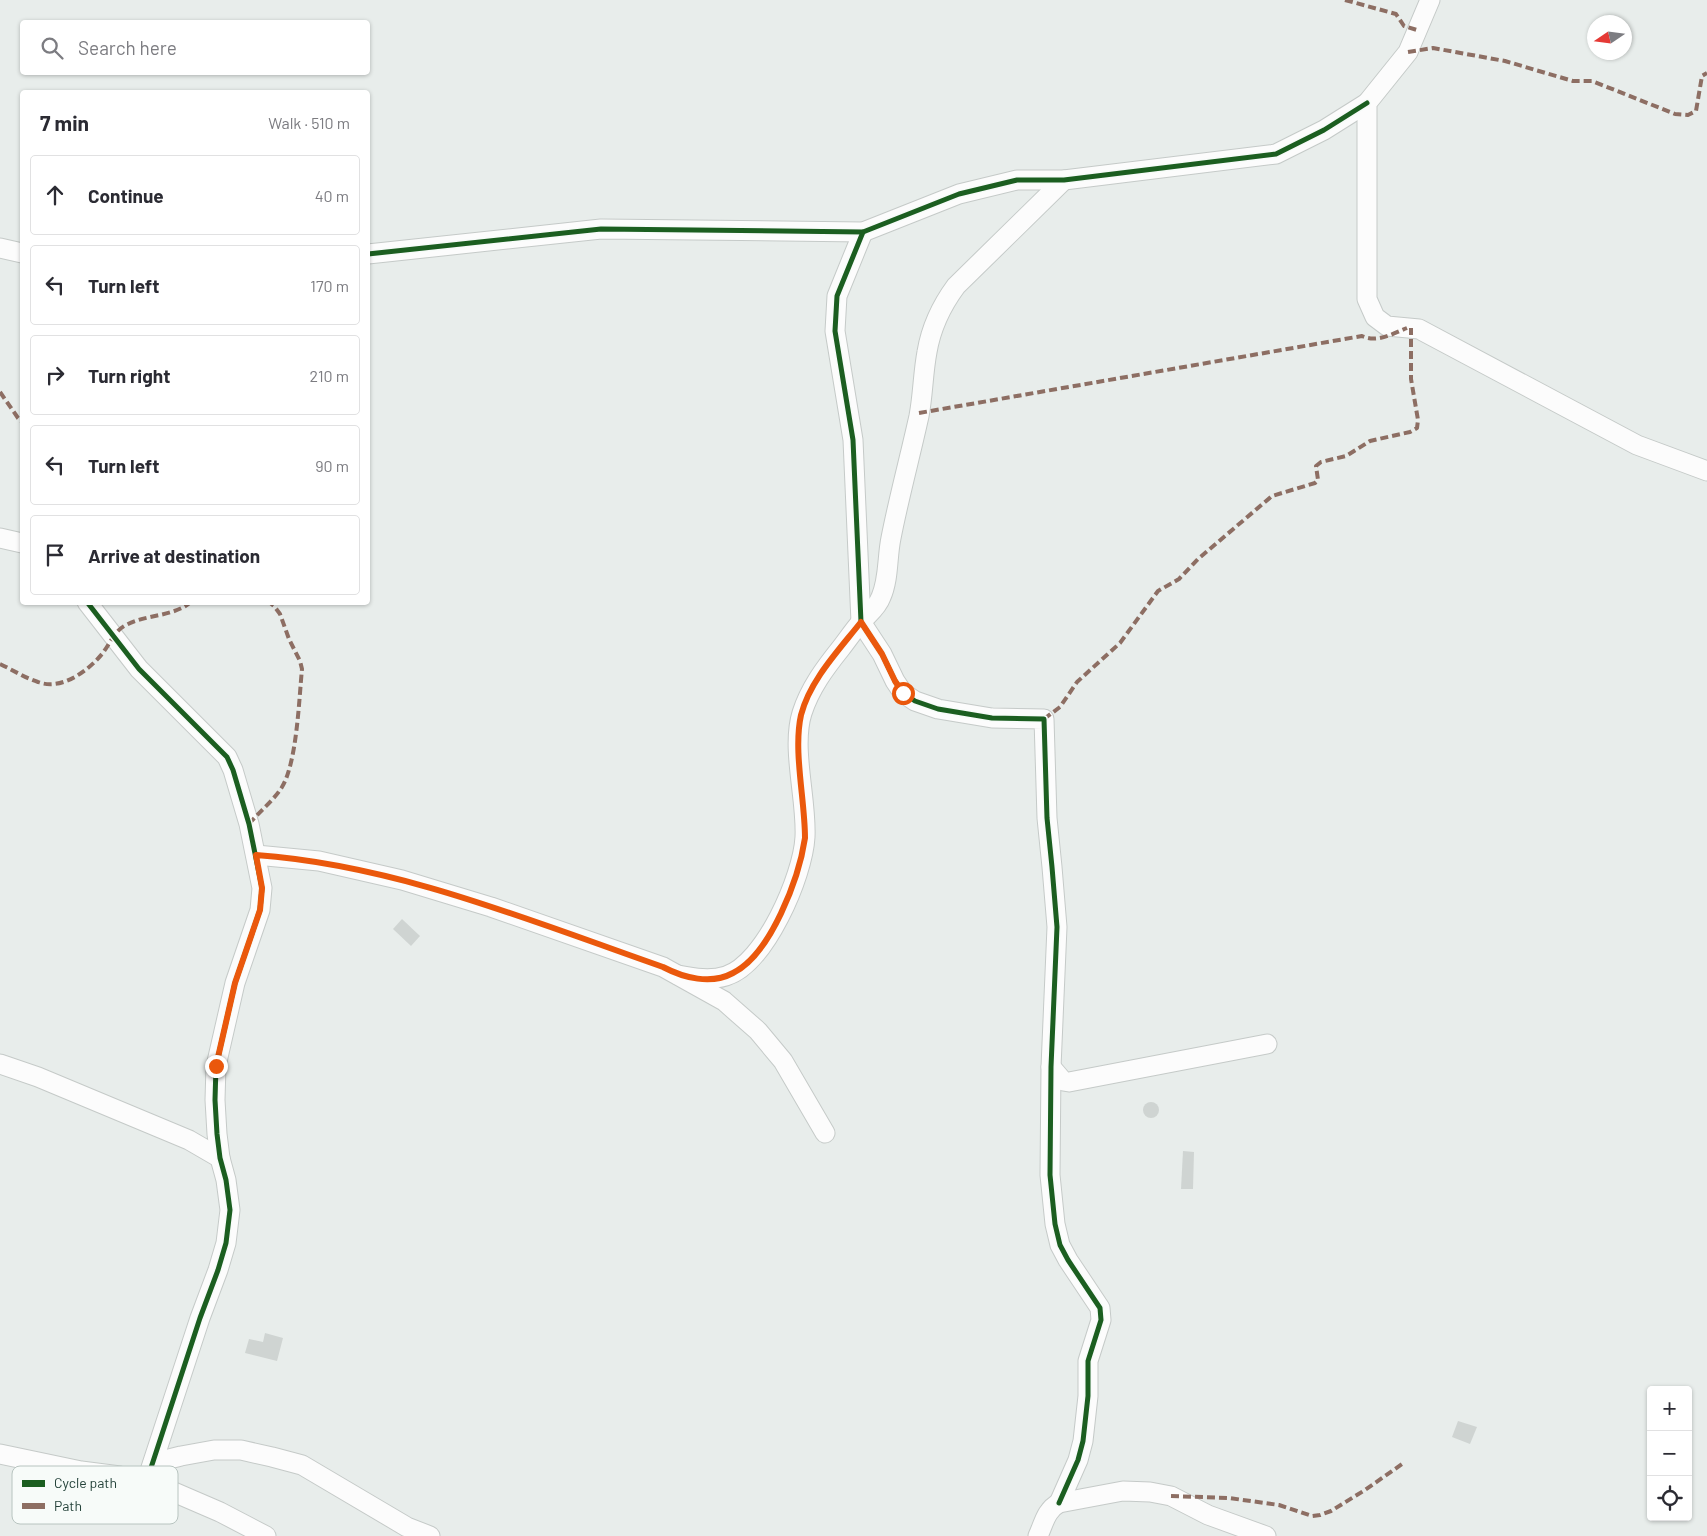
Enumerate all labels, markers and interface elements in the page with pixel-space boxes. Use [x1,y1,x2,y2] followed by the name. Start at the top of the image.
[1587,15,1632,60] north arrow
[20,20,370,75] search box
[38,34,66,62] icon: search
[78,36,177,59] text: Search here
[40,110,89,135] text: 7 min
[268,113,350,132] text: Walk · 510 m
[41,181,69,209] icon: ahead
[88,184,164,207] text: Continue
[315,186,349,205] text: 40 m
[41,271,69,299] icon: left
[88,274,159,297] text: Turn left
[310,276,349,295] text: 170 m
[41,361,69,389] icon: right
[88,364,170,387] text: Turn right
[310,366,349,385] text: 210 m
[41,451,69,479] icon: left
[88,454,159,477] text: Turn left
[315,456,349,475] text: 90 m
[41,541,69,569] icon: arrive
[88,544,260,567] text: Arrive at destination
[892,682,915,705] route start
[205,1055,228,1078] route end
[1647,1386,1692,1521] map controls
[1647,1386,1692,1431] button: +
[1647,1431,1692,1476] button: −
[12,1466,178,1524] legend
[54,1474,117,1491] text: Cycle path
[1647,1476,1692,1521] button: locate
[54,1497,82,1514] text: Path

